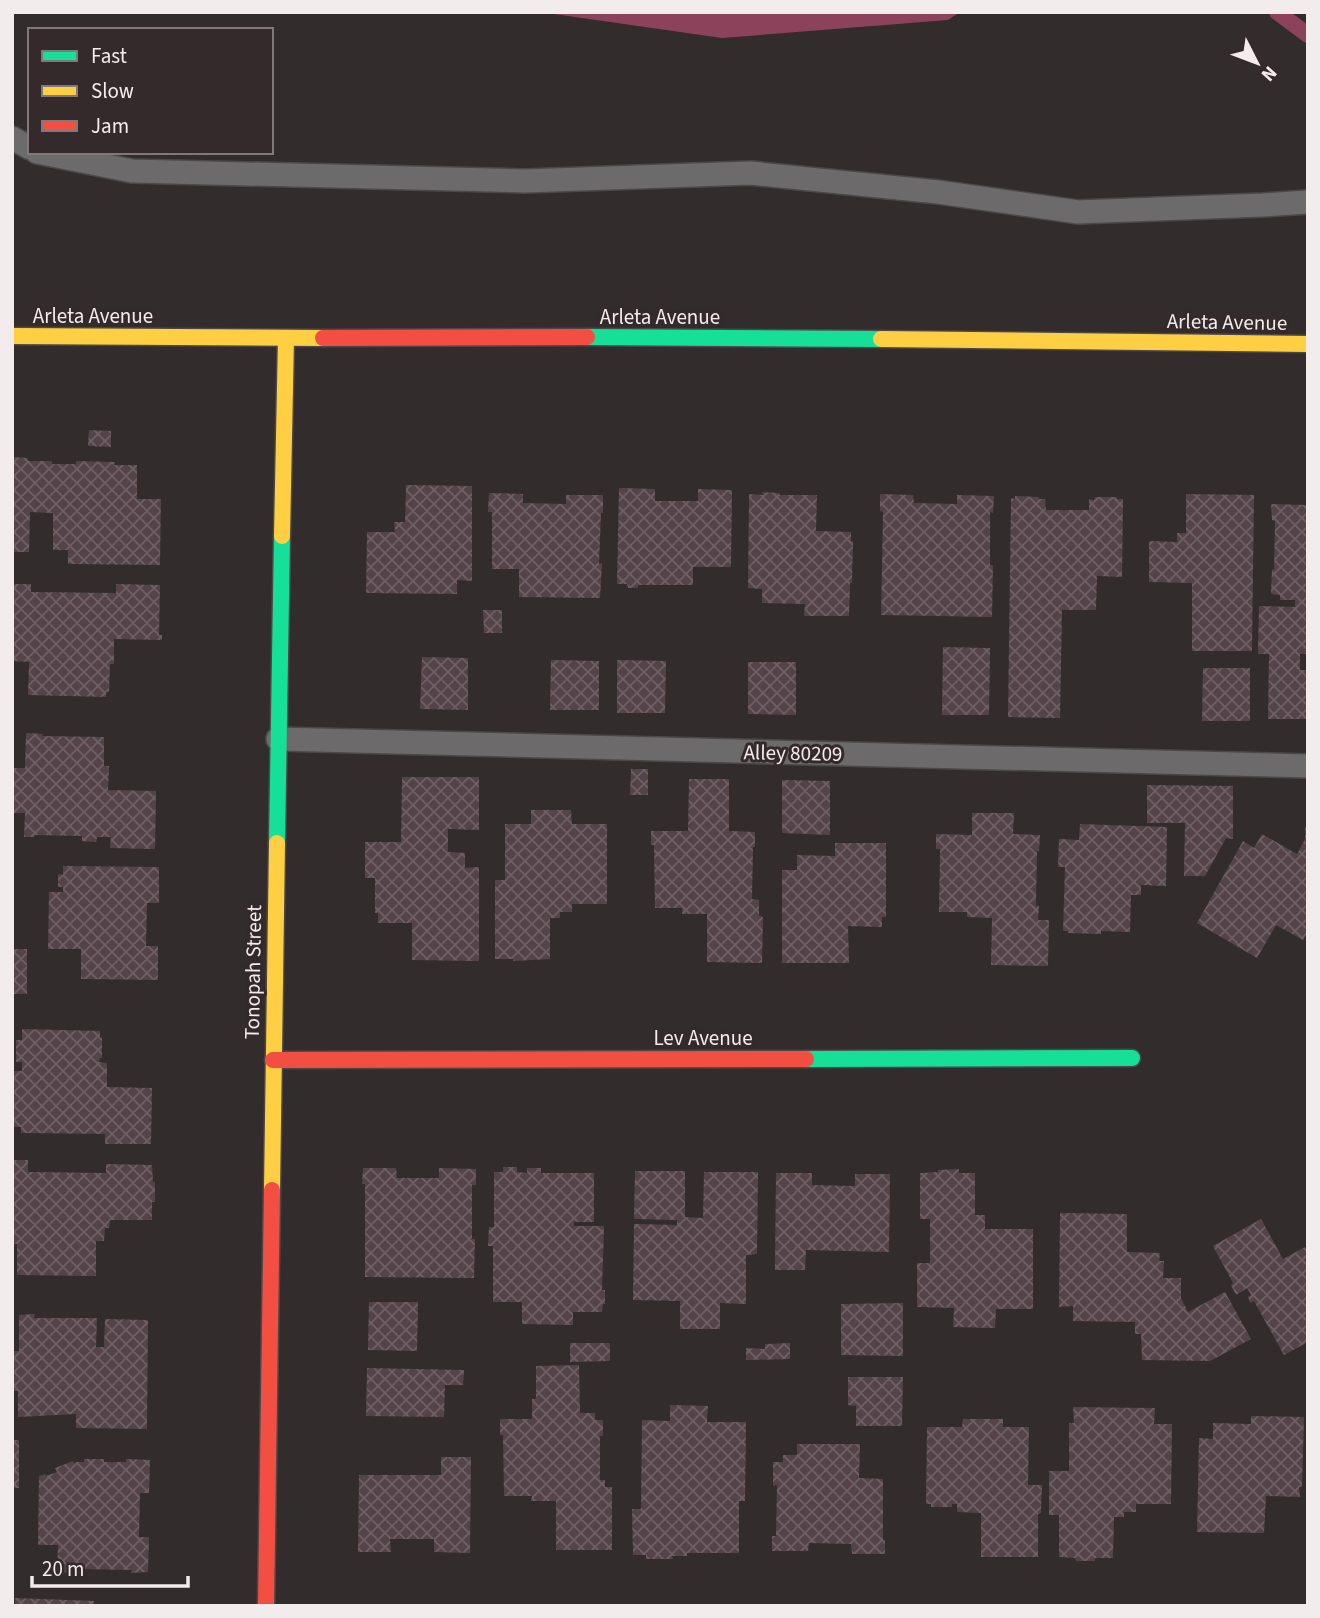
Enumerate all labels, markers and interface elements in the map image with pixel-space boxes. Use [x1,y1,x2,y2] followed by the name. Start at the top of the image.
[28,28,273,154] legend
[1222,28,1292,98] north arrow
[91,41,127,71] text: Fast
[1254,60,1283,87] text: N
[91,76,134,106] text: Slow
[91,111,129,141] text: Jam
[33,301,153,331] street label: Arleta Avenue
[600,302,720,332] street label: Arleta Avenue
[1167,306,1287,338] street label: Arleta Avenue
[743,737,843,769] street label: Alley 80209
[237,905,269,1039] street label: Tonopah Street
[653,1023,753,1053] street label: Lev Avenue
[32,1544,187,1588] scale bar
[42,1554,84,1584] text: 20 m

